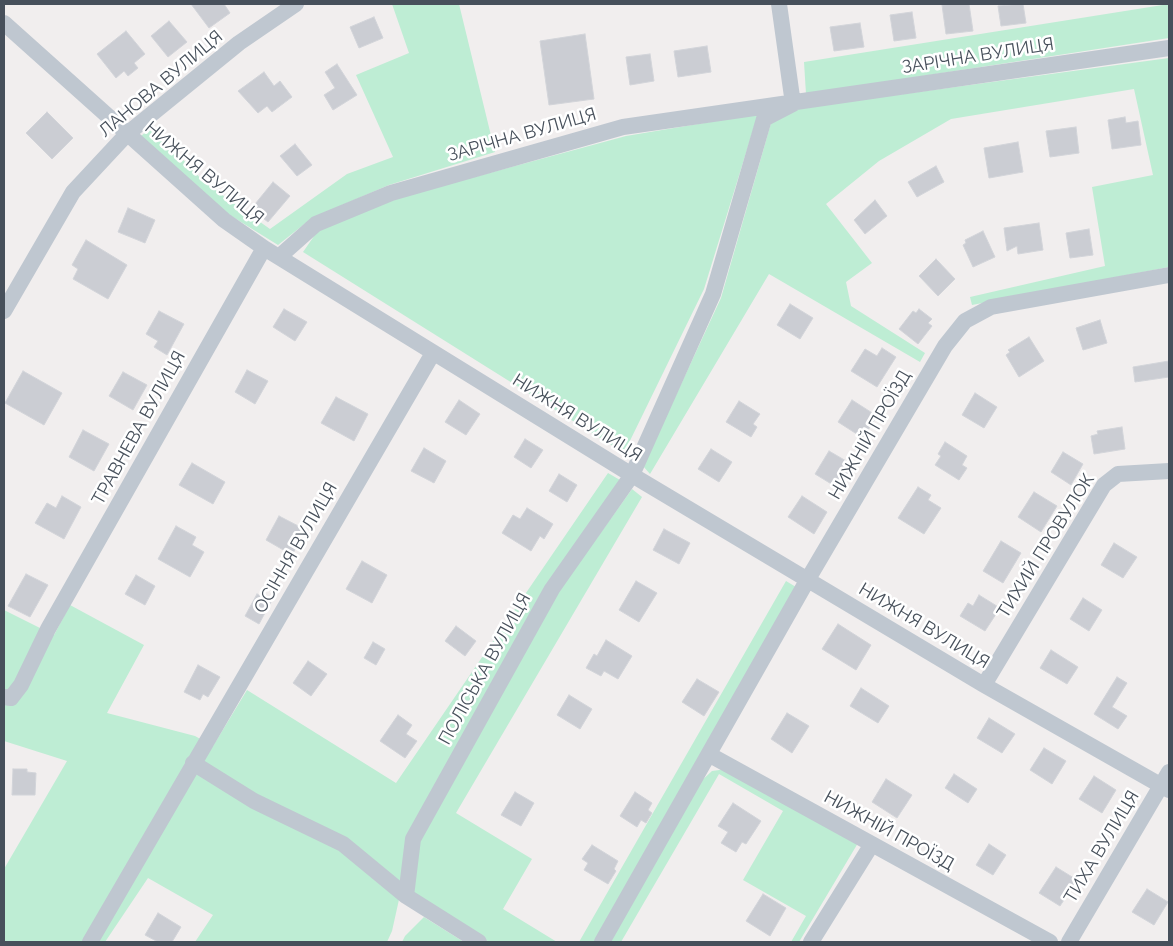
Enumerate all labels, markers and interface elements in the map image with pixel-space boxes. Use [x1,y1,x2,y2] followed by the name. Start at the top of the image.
[95,26,227,142] street label: ЛАНОВА ВУЛИЦЯ
[901,33,1055,79] street label: ЗАРІЧНА ВУЛИЦЯ
[445,103,599,167] street label: ЗАРІЧНА ВУЛИЦЯ
[140,117,268,229] street label: НИЖНЯ ВУЛИЦЯ
[88,347,190,509] street label: ТРАВНЕВА ВУЛИЦЯ
[824,366,916,504] street label: НИЖНІЙ ПРОЇЗД
[508,369,646,467] street label: НИЖНЯ ВУЛИЦЯ
[993,470,1099,622] street label: ТИХИЙ ПРОВУЛОК
[250,479,342,617] street label: ОСІННЯ ВУЛИЦЯ
[855,578,993,674] street label: НИЖНЯ ВУЛИЦЯ
[434,589,536,749] street label: ПОЛІСЬКА ВУЛИЦЯ
[820,786,958,876] street label: НИЖНІЙ ПРОЇЗД
[1060,787,1144,907] street label: ТИХА ВУЛИЦЯ

